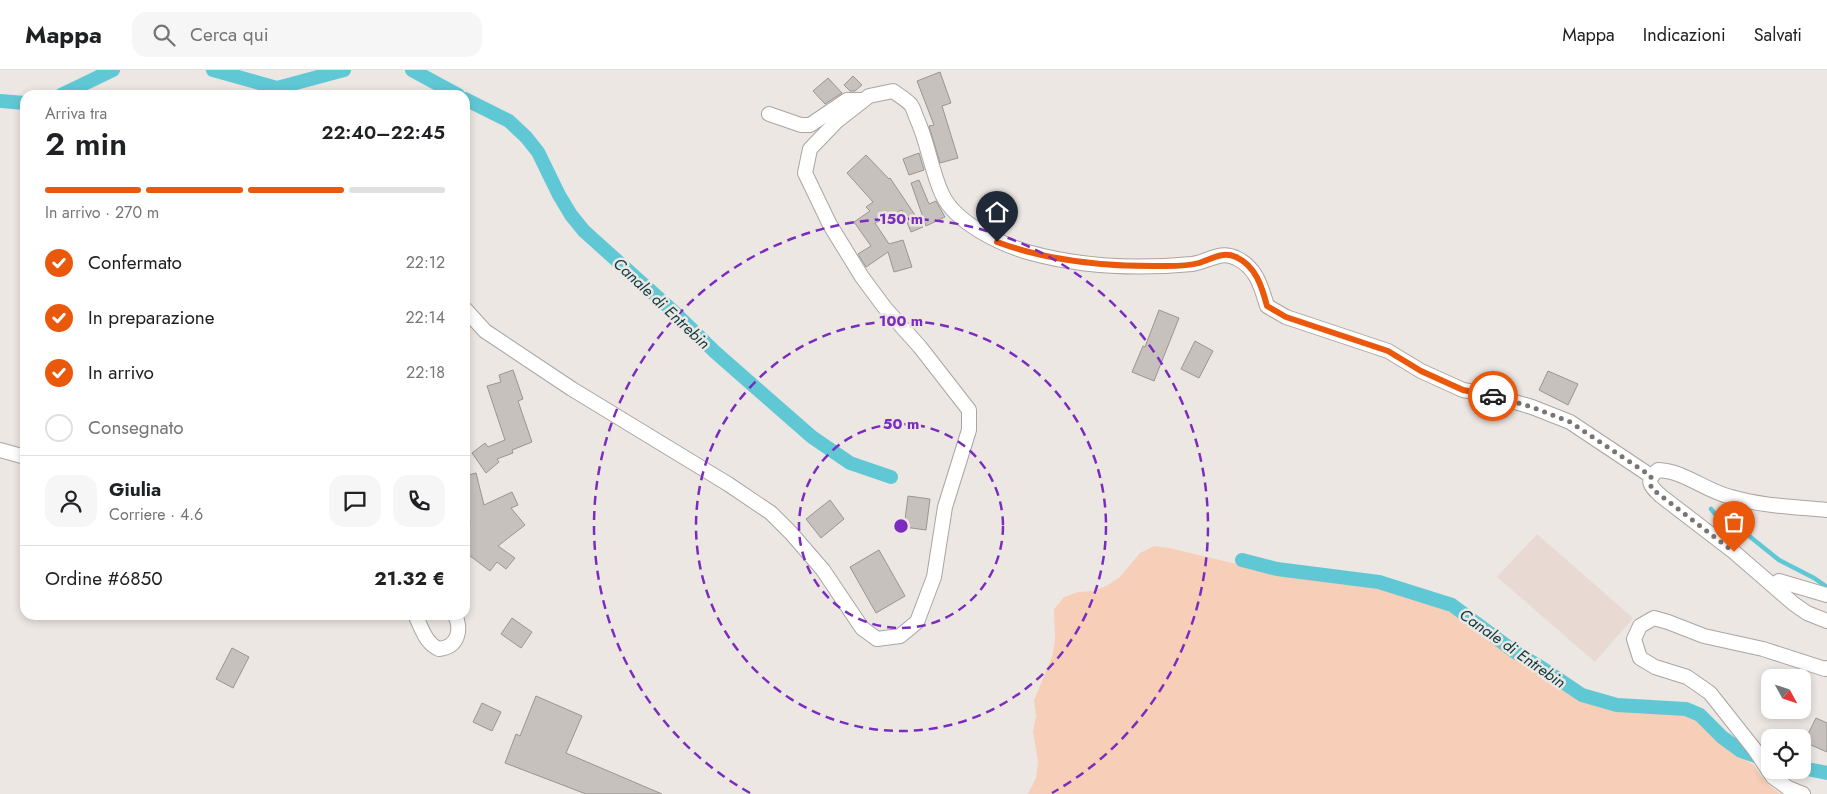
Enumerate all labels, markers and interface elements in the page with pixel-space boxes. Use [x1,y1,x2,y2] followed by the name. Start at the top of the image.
[132,12,482,57] search box
[25,17,102,52] text: Mappa
[150,21,178,49] icon: search
[190,21,269,48] text: Cerca qui
[1562,22,1615,48] text: Mappa
[1643,22,1726,48] text: Indicazioni
[1754,22,1802,48] text: Salvati
[45,102,107,125] text: Arriva tra
[321,119,445,146] text: 22:40–22:45
[45,121,127,167] text: 2 min
[976,191,1018,242] pin
[983,198,1011,226] icon: home
[45,201,159,224] text: In arrivo · 270 m
[879,208,923,230] text: 150 m
[45,249,73,277] icon: check
[88,249,182,276] text: Confermato
[406,251,445,274] text: 22:12
[608,252,715,354] water label: Canale di Entrebin
[45,304,73,332] icon: check
[88,304,215,331] text: In preparazione
[405,306,445,329] text: 22:14
[879,310,923,332] text: 100 m
[45,359,73,387] icon: check
[88,359,154,386] text: In arrivo
[406,361,445,384] text: 22:18
[1468,371,1518,421] courier
[1479,382,1507,410] icon: car
[883,413,919,435] text: 50 m
[88,414,184,441] text: Consegnato
[45,475,97,527] button: person
[329,475,381,527] button: chat
[393,475,445,527] button: phone
[109,476,161,503] text: Giulia
[1713,501,1755,552] pin
[109,503,203,526] text: Corriere · 4.6
[1720,508,1748,536] icon: bag
[892,517,910,535] centre of rings
[45,565,163,592] text: Ordine #6850
[374,565,445,592] text: 21.32 €
[1455,603,1571,694] water label: Canale di Entrebin
[1761,669,1811,719] north arrow
[1761,669,1811,779] map controls
[1761,729,1811,779] button: locate

